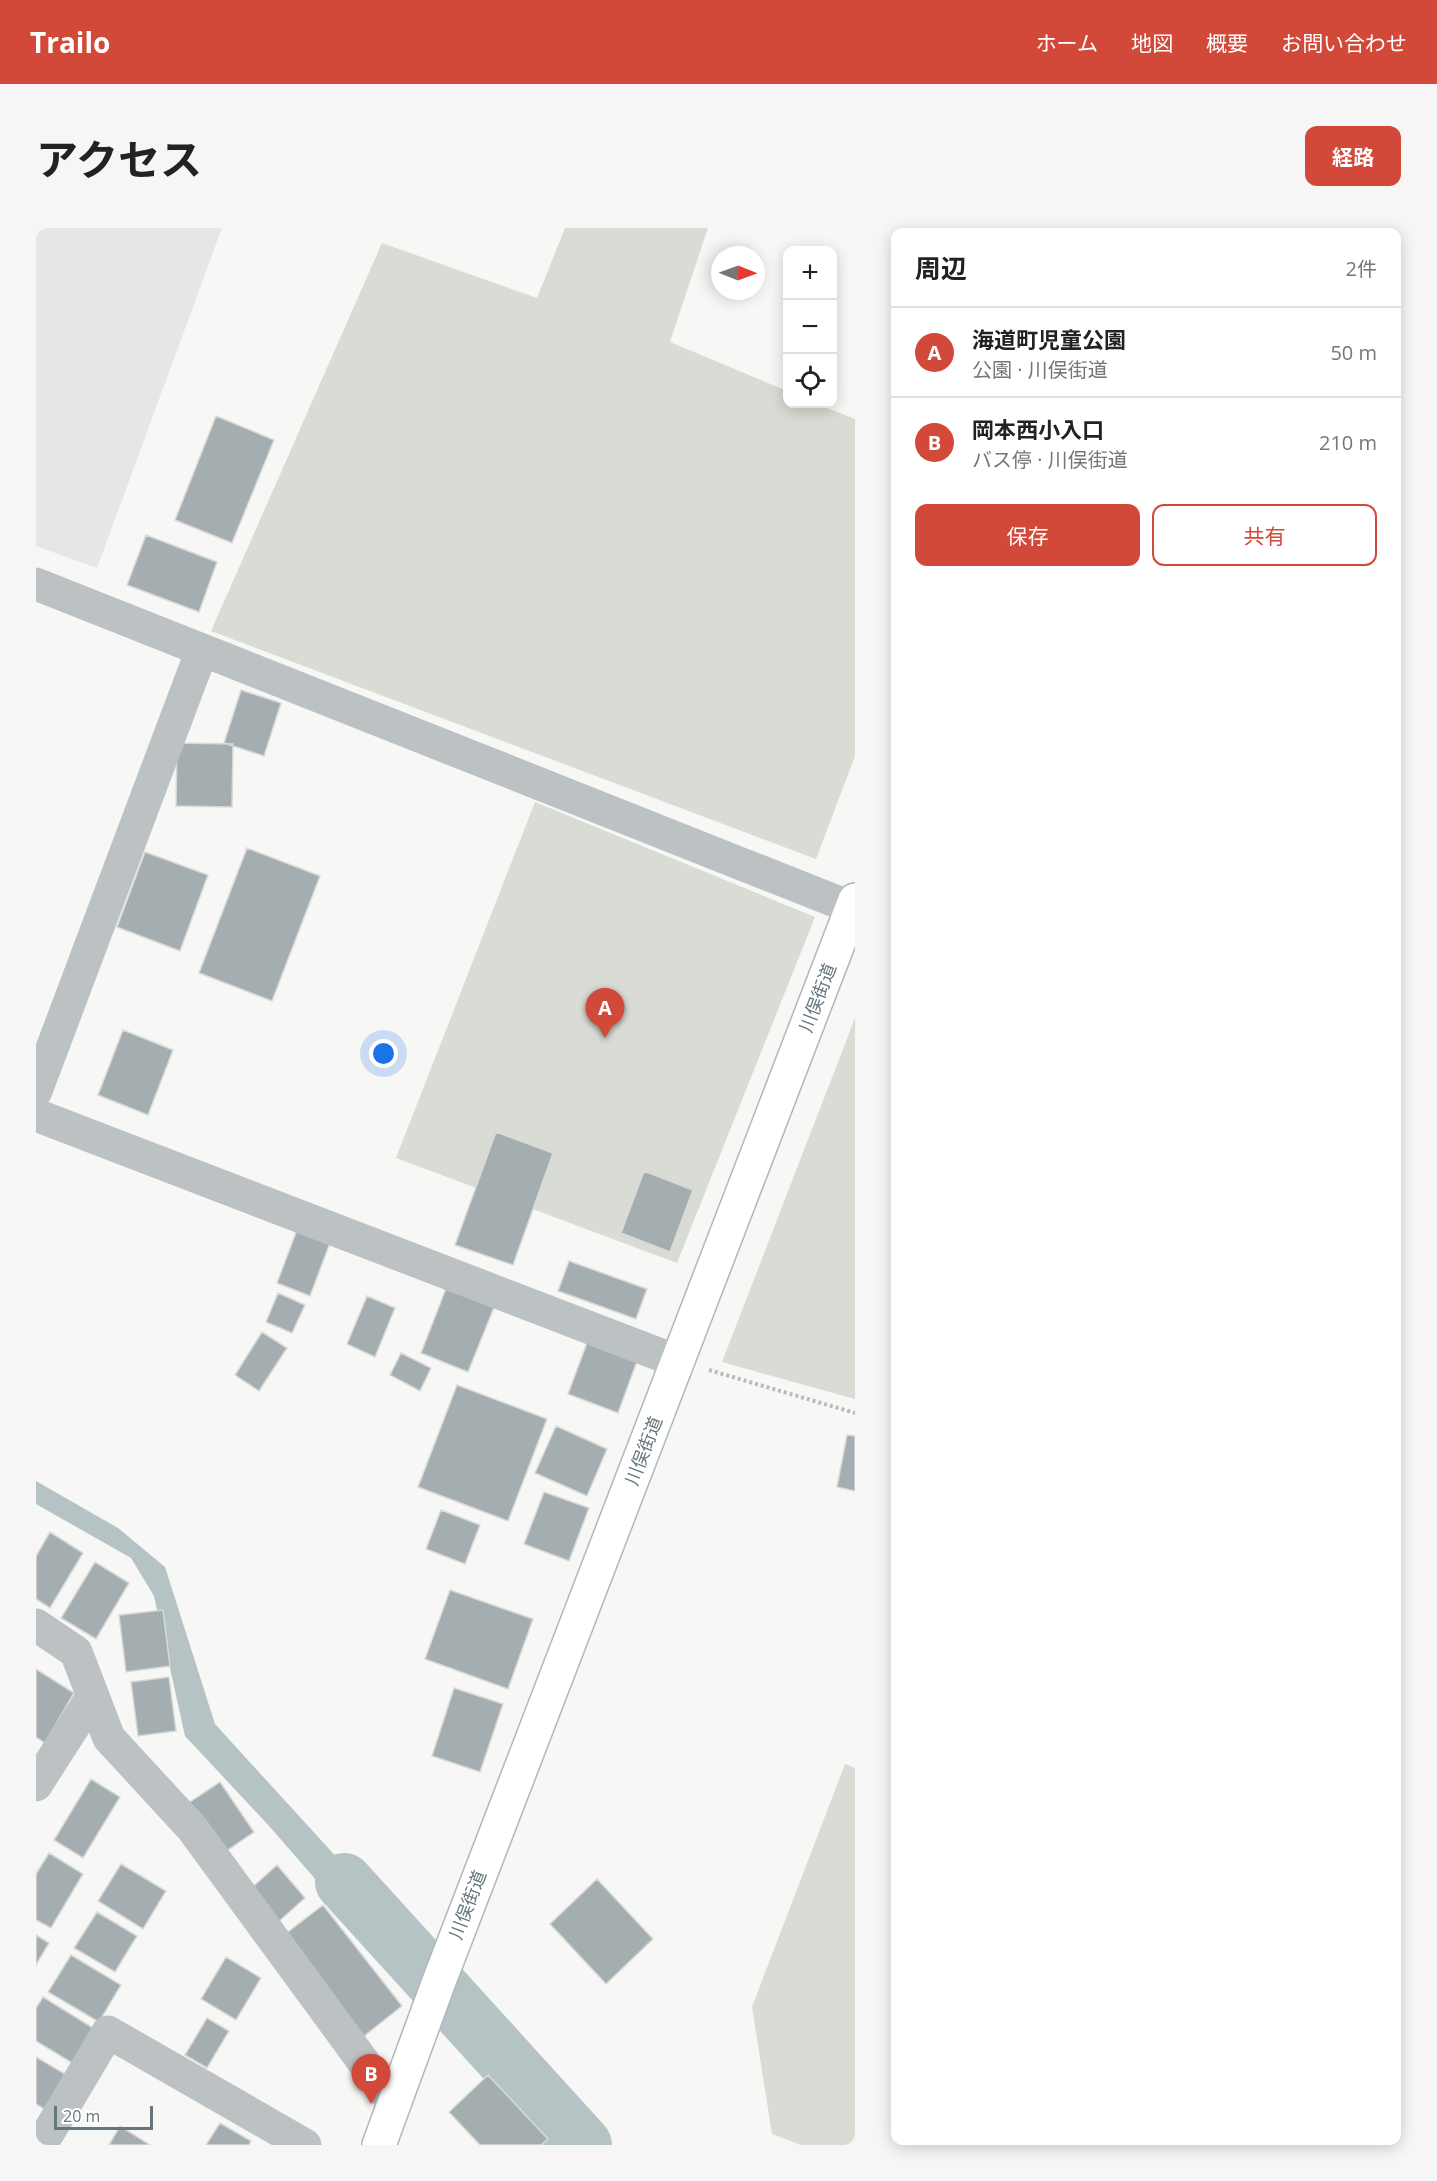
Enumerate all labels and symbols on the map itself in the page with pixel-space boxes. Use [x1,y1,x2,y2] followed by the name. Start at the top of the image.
[711,246,765,300] north arrow
[793,960,841,1036] street label: 川俣街道
[586,988,624,1038] pin: A
[369,1039,398,1068] your location
[619,1413,667,1489] street label: 川俣街道
[443,1867,491,1943] street label: 川俣街道
[352,2054,390,2104] pin: B
[54,2103,153,2130] scale bar

